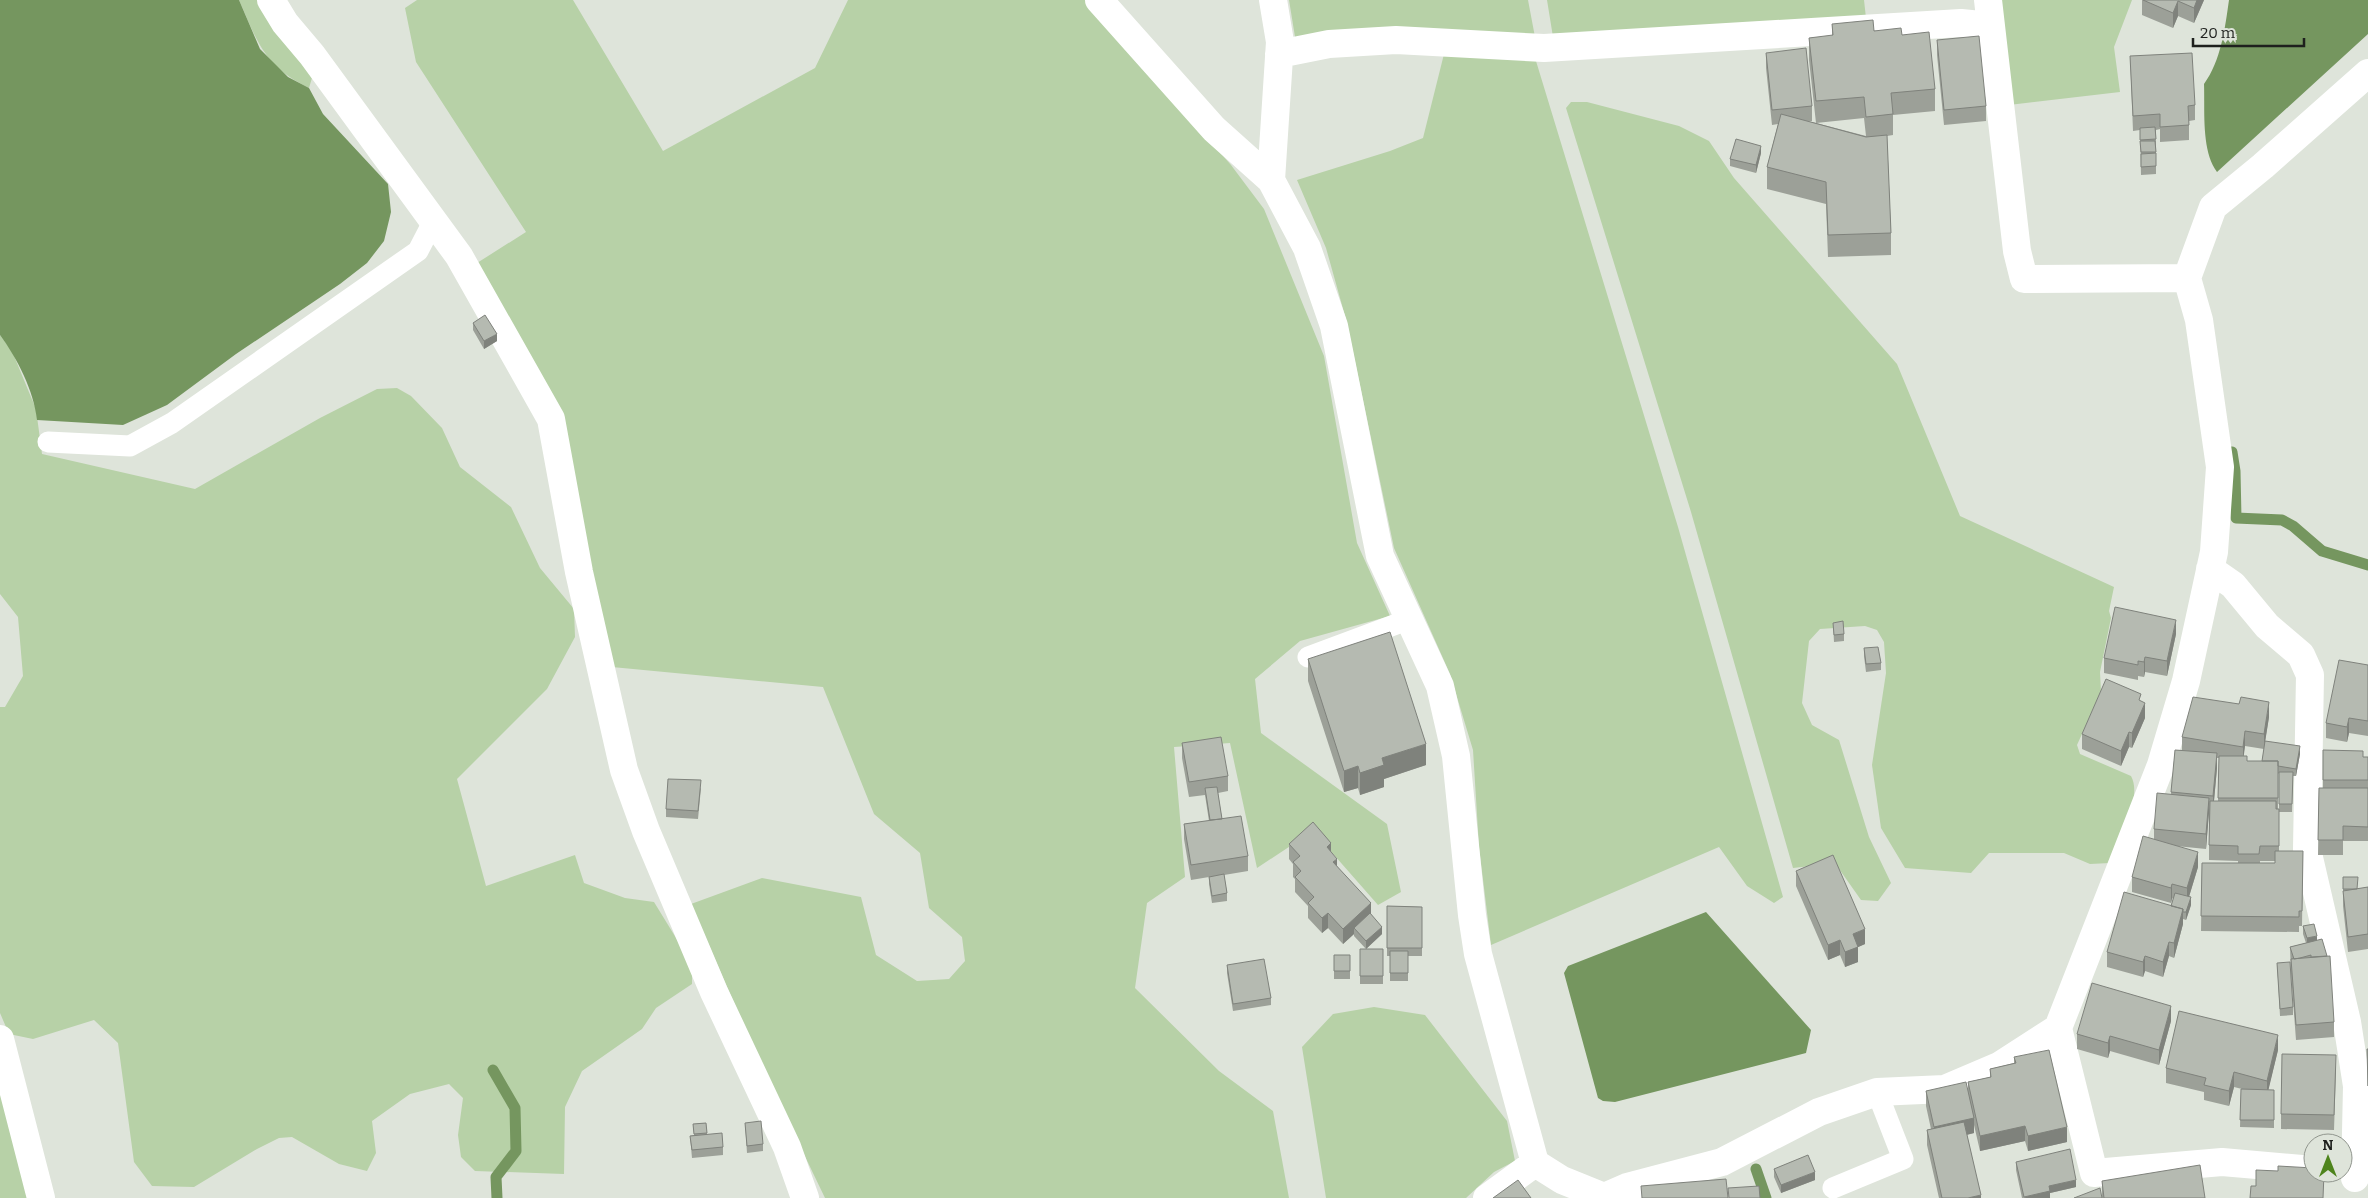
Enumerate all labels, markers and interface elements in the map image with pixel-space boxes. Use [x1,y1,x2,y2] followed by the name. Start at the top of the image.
[2193,15,2304,47] scale bar
[2200,24,2236,42] text: 20 m
[2303,1133,2353,1183] north arrow
[2323,1137,2334,1154] text: N

